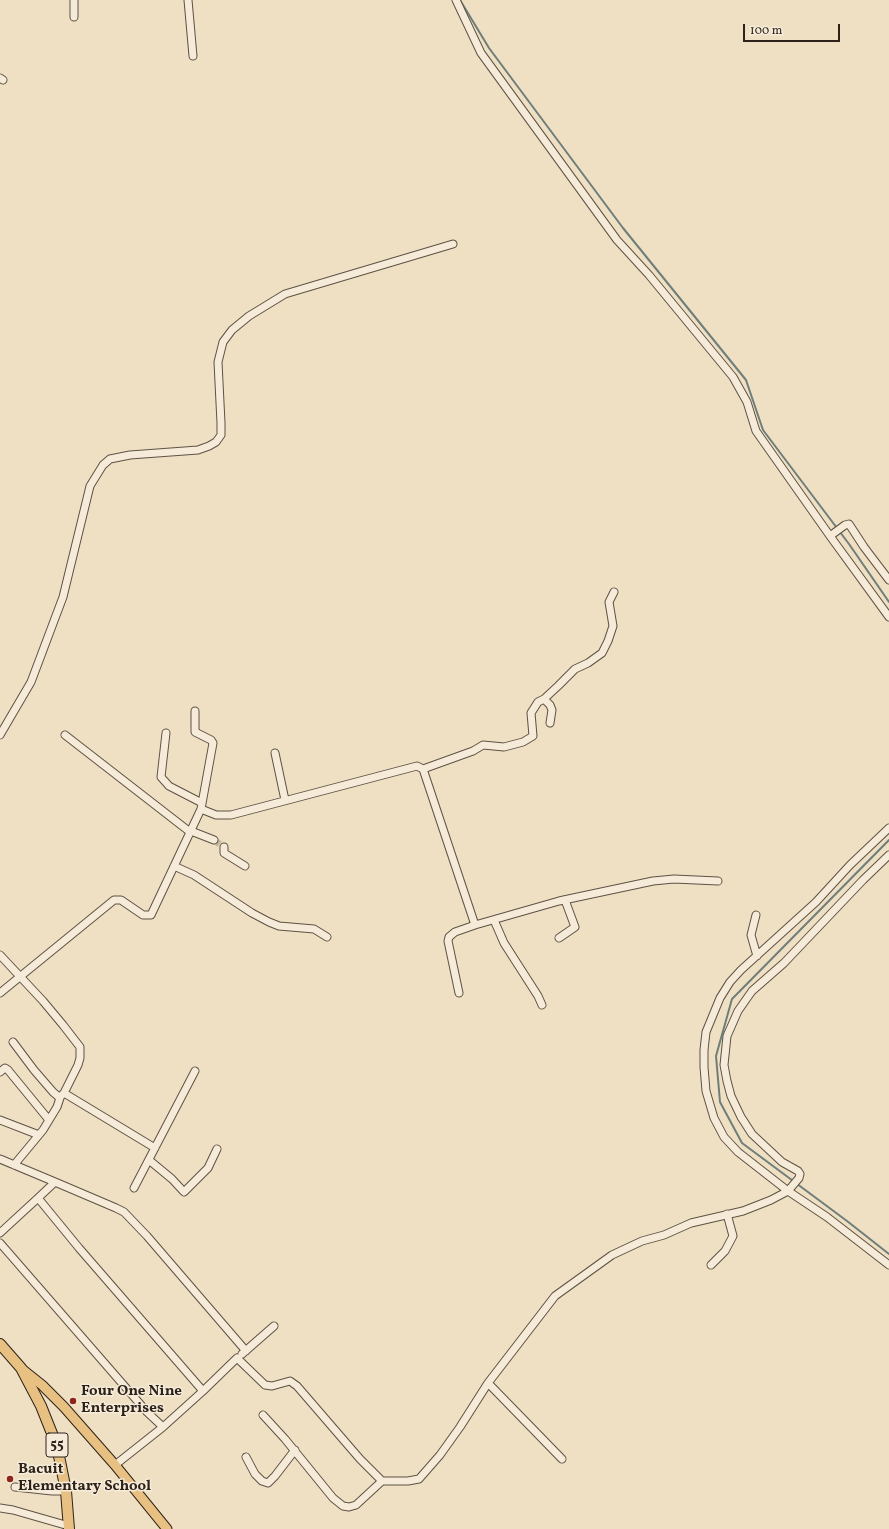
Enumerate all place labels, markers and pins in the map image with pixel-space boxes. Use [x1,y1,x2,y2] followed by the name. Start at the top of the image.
[81,1383,182,1418] place label: Four One Nine Enterprises
[68,1396,78,1406] marker: Four One Nine Enterprises
[18,1461,151,1496] place label: Bacuit Elementary School
[5,1474,15,1484] marker: Bacuit Elementary School

